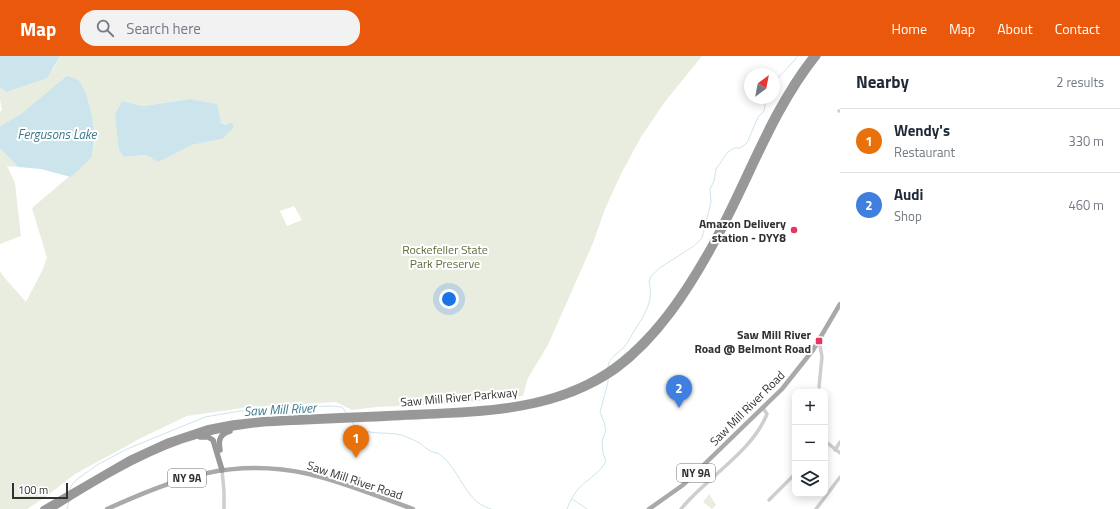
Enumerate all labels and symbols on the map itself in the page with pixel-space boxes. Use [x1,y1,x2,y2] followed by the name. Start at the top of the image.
[744,68,780,104] north arrow
[17,124,98,144] water label: Fergusons Lake
[699,214,786,247] place label: Amazon Delivery station - DYY8
[789,225,799,235] marker: Amazon Delivery station - DYY8
[402,240,488,273] park label: Rockefeller State Park Preserve
[439,289,459,309] your location
[694,325,812,358] place label: Saw Mill River Road @ Belmont Road
[814,336,824,346] marker: Saw Mill River Road @ Belmont Road
[705,366,789,450] street label: Saw Mill River Road
[666,375,692,408] pin: 2
[400,382,519,412] street label: Saw Mill River Parkway
[243,397,319,421] water label: Saw Mill River
[343,425,369,458] pin: 1
[305,456,405,504] street label: Saw Mill River Road
[677,464,715,482] road number: NY 9A
[168,469,206,487] road number: NY 9A
[12,481,68,500] scale bar

